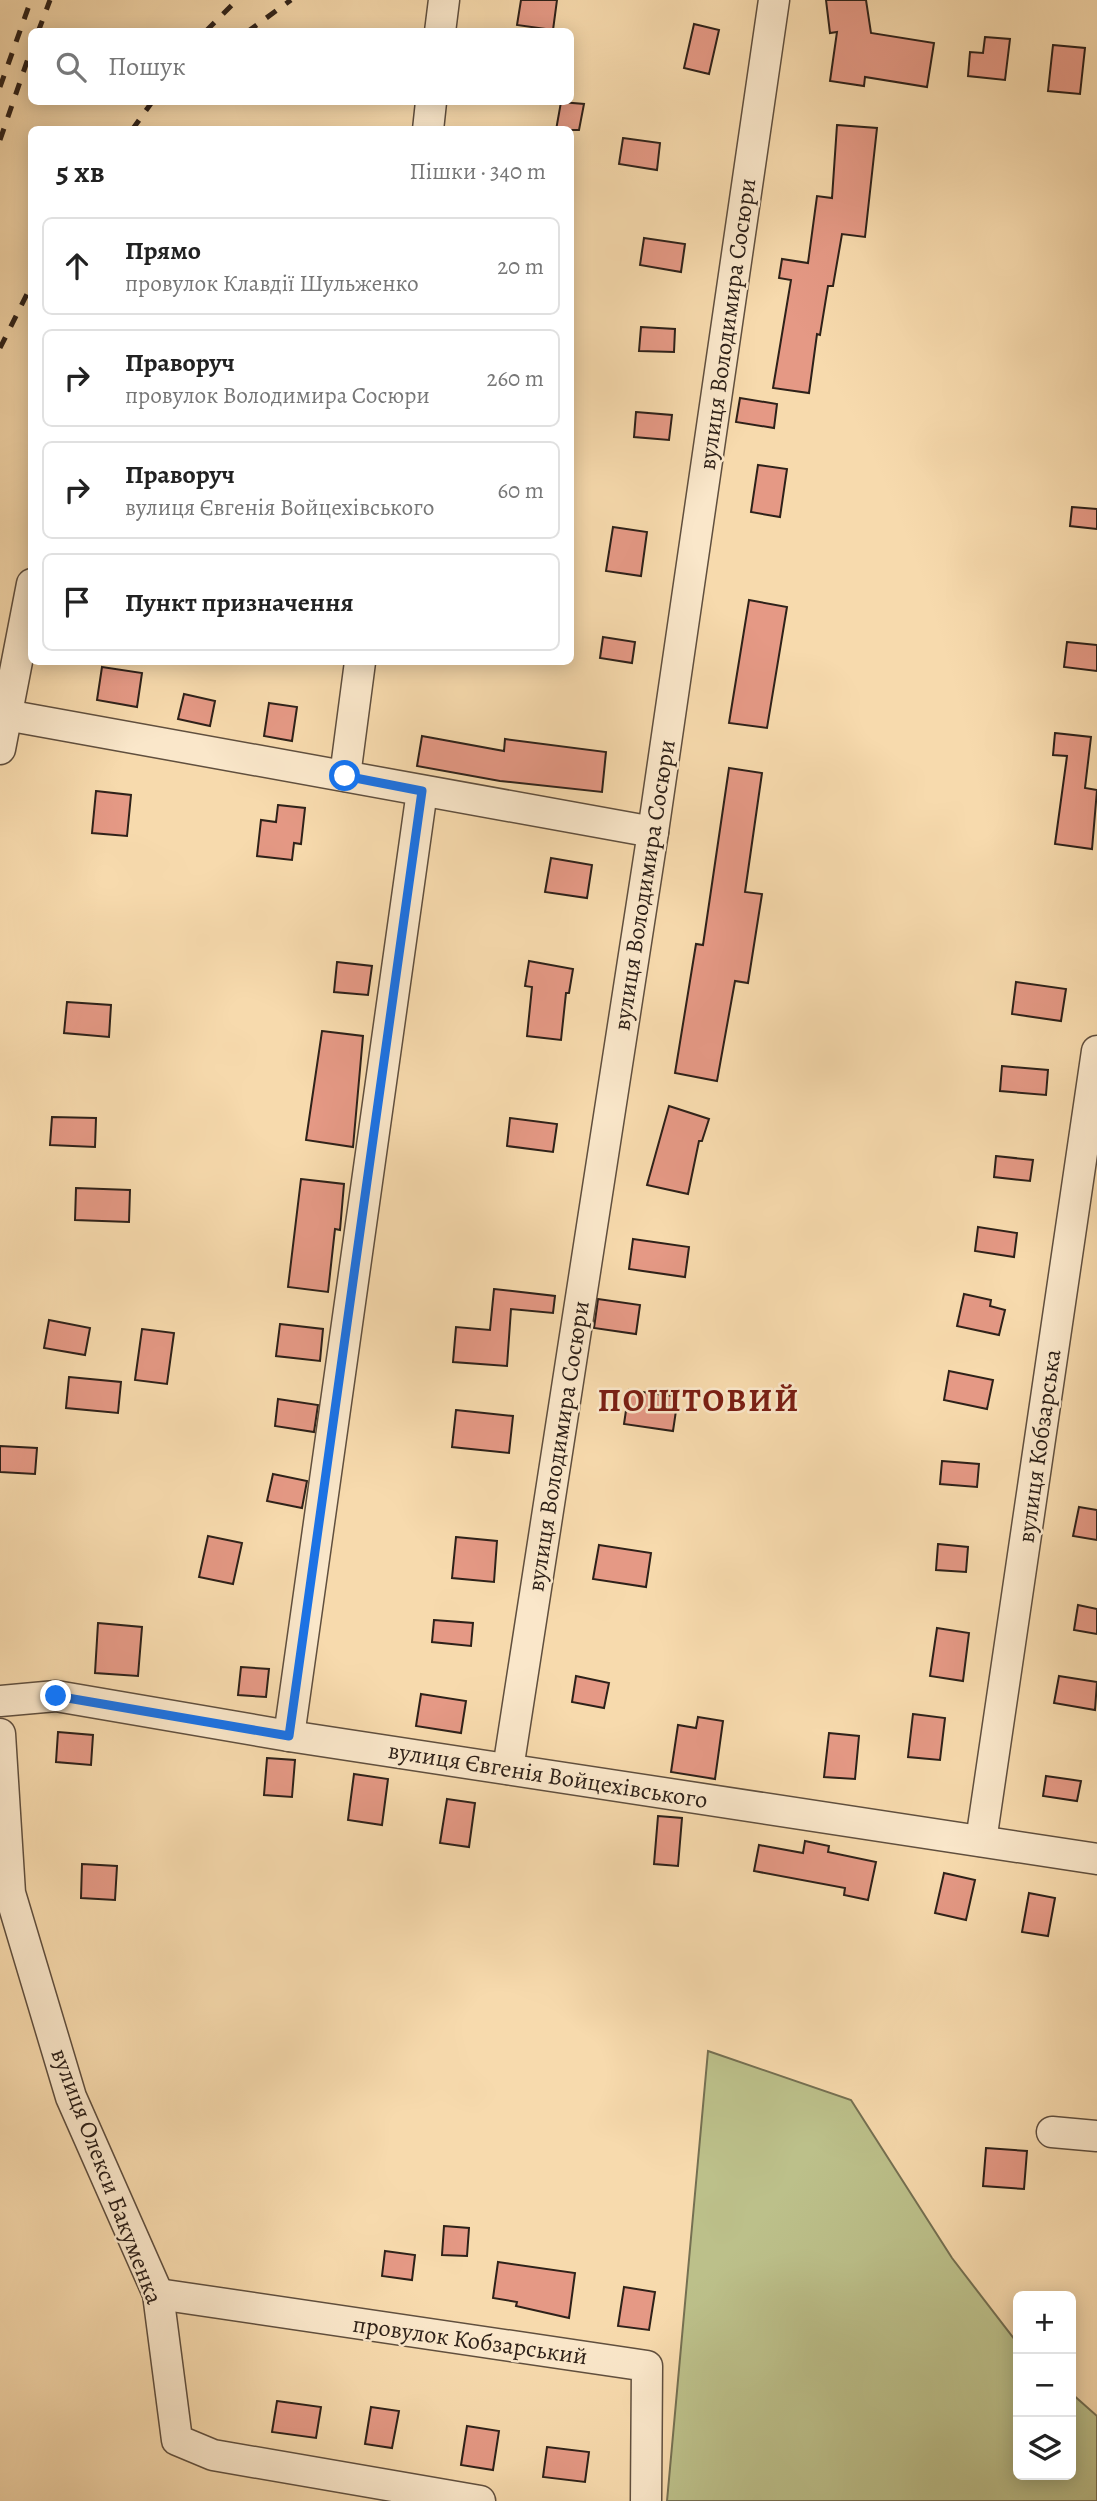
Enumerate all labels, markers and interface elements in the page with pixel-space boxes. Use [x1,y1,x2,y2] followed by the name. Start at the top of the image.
[28,28,574,105] search box
[52,48,90,86] icon: search
[108,49,186,84] text: Пошук
[56,152,105,192] text: 5 хв
[410,156,546,187] text: Пішки · 340 m
[691,176,763,472] street label: вулиця Володимира Сосюри
[125,233,201,268] text: Прямо
[58,247,96,285] icon: ahead
[497,251,544,282] text: 20 m
[125,268,419,299] text: провулок Клавдії Шульженко
[125,345,235,380] text: Праворуч
[58,359,96,397] icon: right
[486,363,544,394] text: 260 m
[125,380,430,411] text: провулок Володимира Сосюри
[125,457,235,492] text: Праворуч
[58,471,96,509] icon: right
[497,475,544,506] text: 60 m
[125,492,434,523] text: вулиця Євгенія Войцехівського
[58,583,96,621] icon: arrive
[125,585,354,620] text: Пункт призначення
[605,737,683,1033] street label: вулиця Володимира Сосюри
[329,760,360,791] route start
[519,1298,597,1594] street label: вулиця Володимира Сосюри
[1010,1347,1068,1545] street label: вулиця Кобзарська
[598,1378,800,1422] district label: ПОШТОВИЙ
[40,1680,71,1711] route end
[386,1734,710,1816] street label: вулиця Євгенія Войцехівського
[43,2044,171,2308] street label: вулиця Олекси Бакуменка
[1013,2291,1076,2480] map controls
[1013,2291,1076,2354] button: +
[351,2308,589,2372] street label: провулок Кобзарський
[1013,2354,1076,2417] button: −
[1013,2417,1076,2480] button: layers

